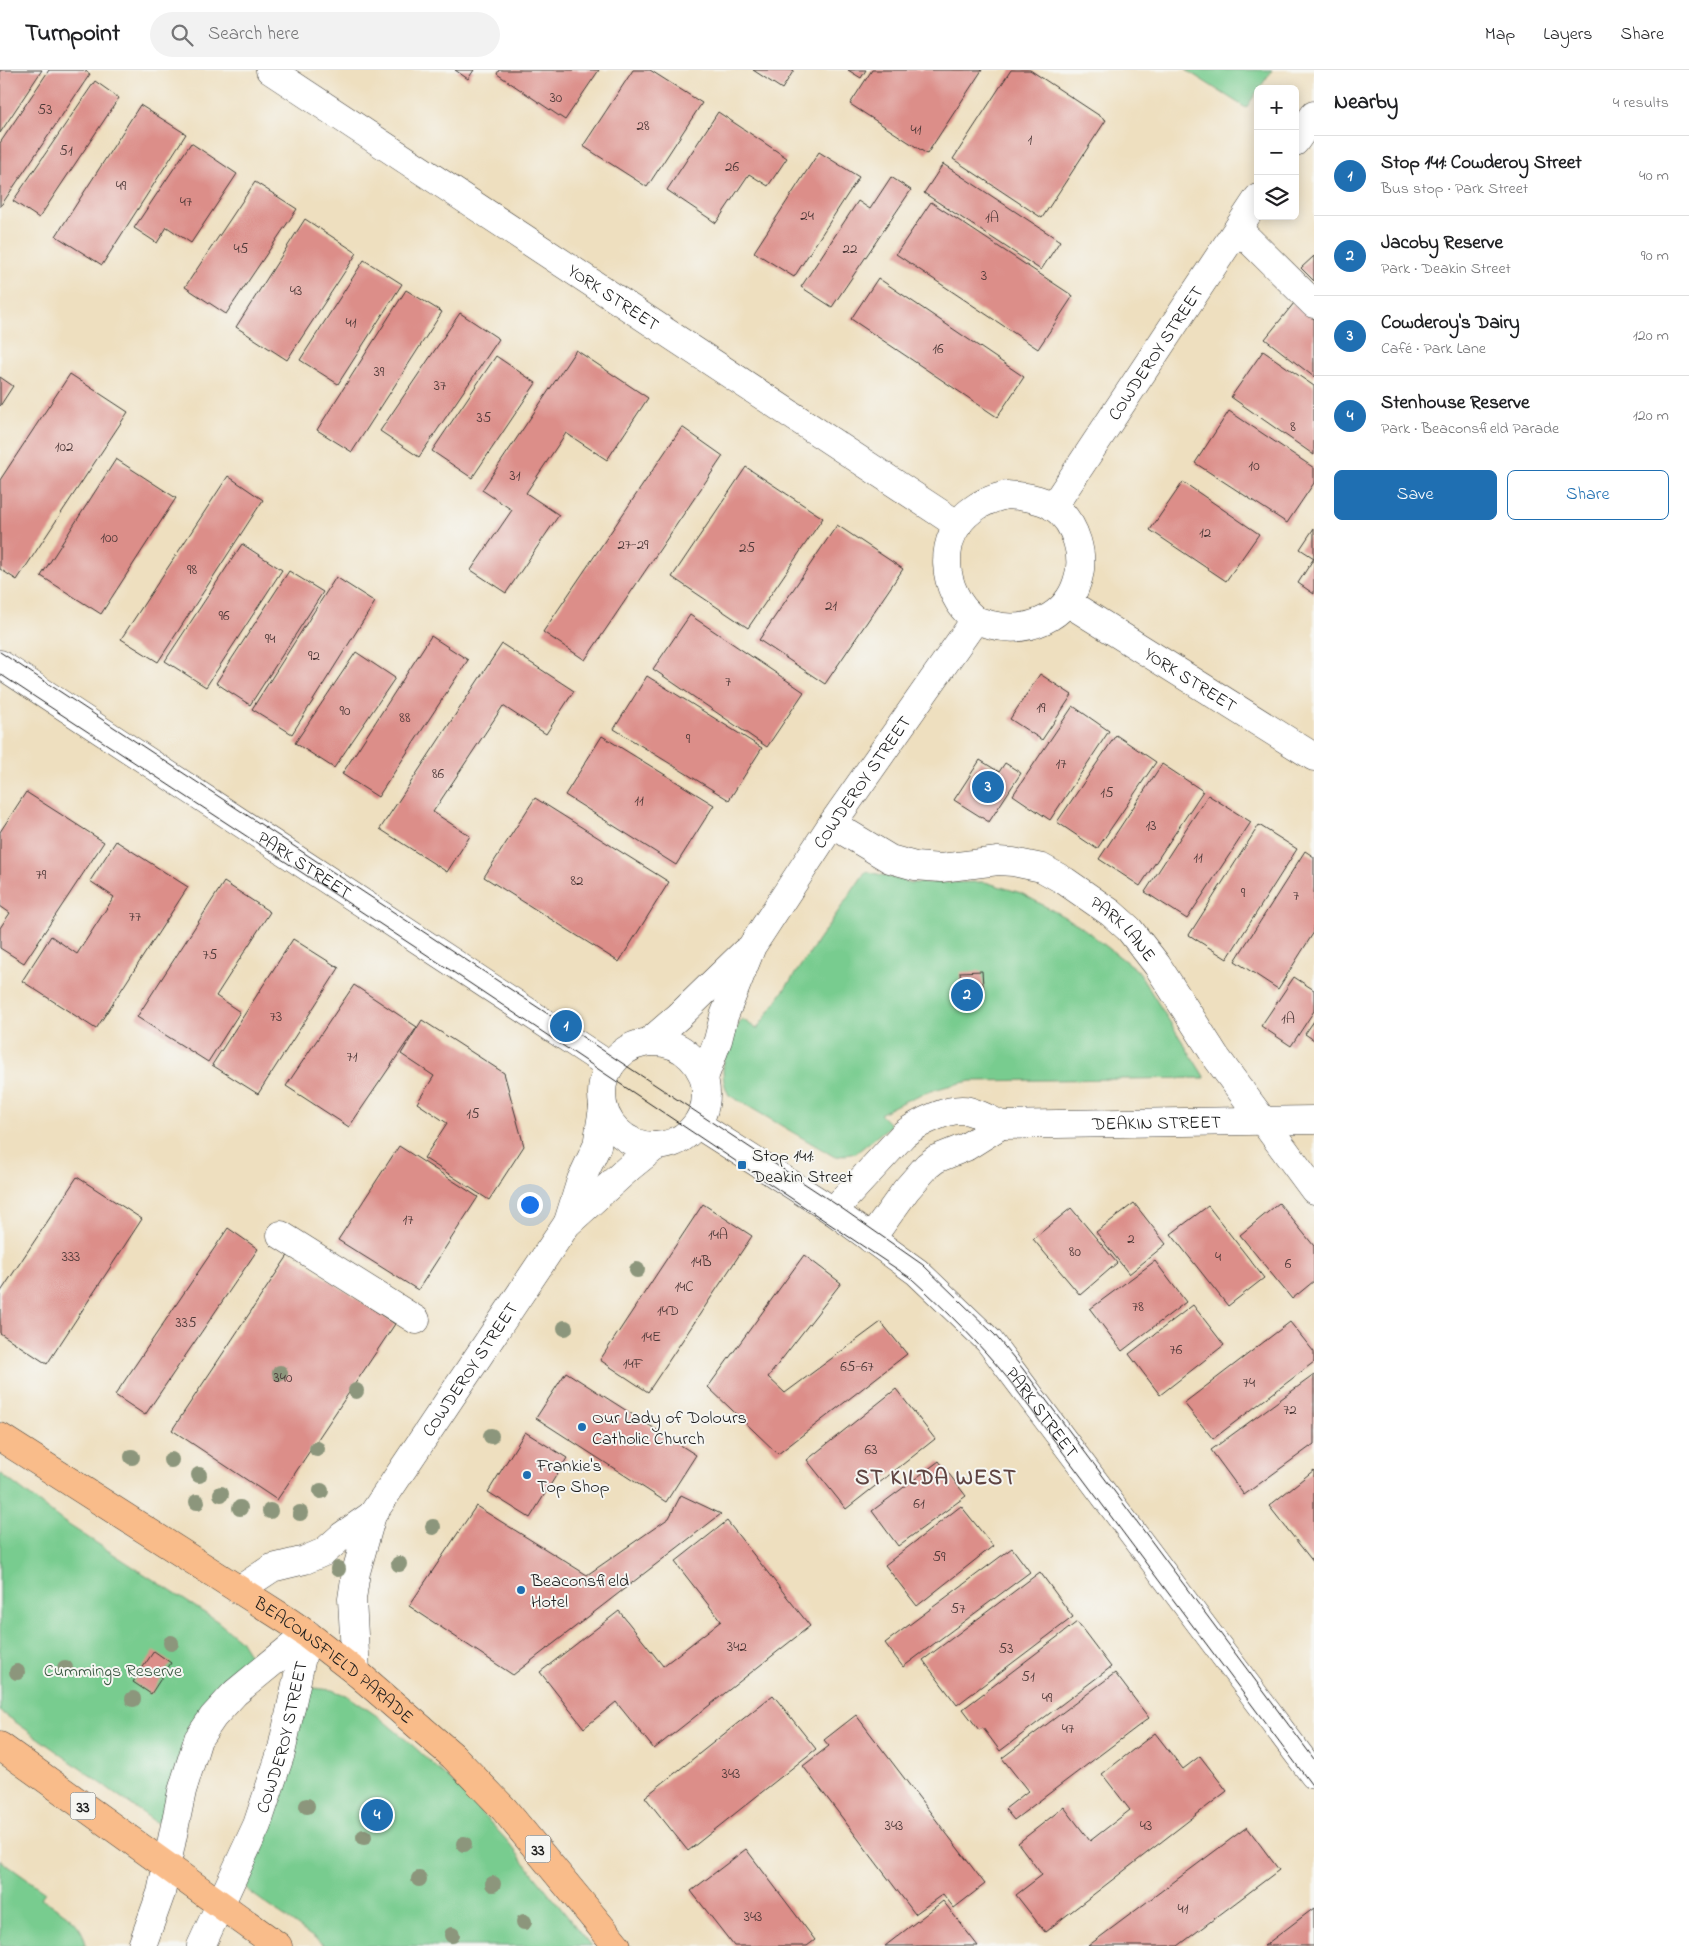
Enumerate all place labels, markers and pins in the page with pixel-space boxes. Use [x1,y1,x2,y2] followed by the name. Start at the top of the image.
[972,768,1004,806] pin: 3
[951,976,983,1014] pin: 2
[550,1007,582,1045] pin: 1
[751,1144,853,1191] place label: Stop 141: Deakin Street
[736,1159,748,1171] marker: Stop 141: Deakin Street
[592,1406,747,1453] place label: Our Lady of Dolours Catholic Church
[576,1421,588,1433] marker: Our Lady of Dolours Catholic Church
[536,1454,610,1501] place label: Frankie's Top Shop
[521,1469,533,1481] marker: Frankie's Top Shop
[530,1569,629,1616] place label: Beaconsfield Hotel
[515,1584,527,1596] marker: Beaconsfield Hotel
[361,1796,393,1834] pin: 4

